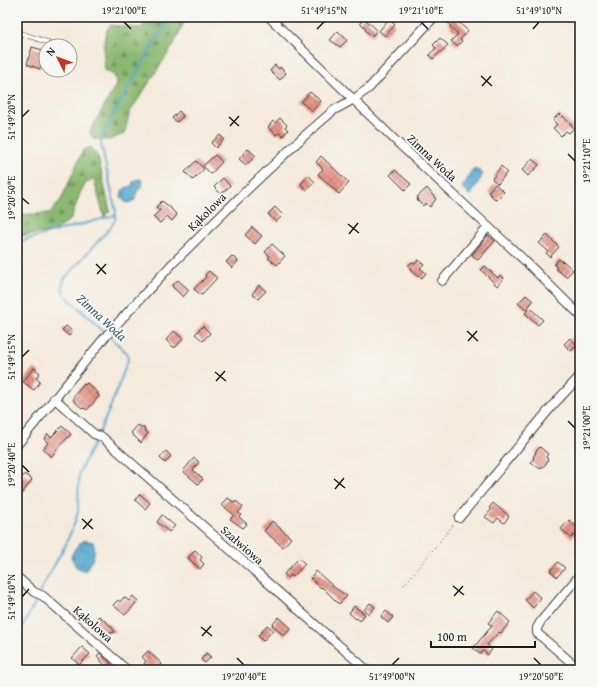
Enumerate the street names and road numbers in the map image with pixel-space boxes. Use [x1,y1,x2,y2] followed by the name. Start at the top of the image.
[404,130,461,185] street label: Zimna Woda
[184,188,230,235] street label: Kąkolowa
[217,521,268,568] street label: Szałwiowa
[70,601,117,646] street label: Kąkolowa

